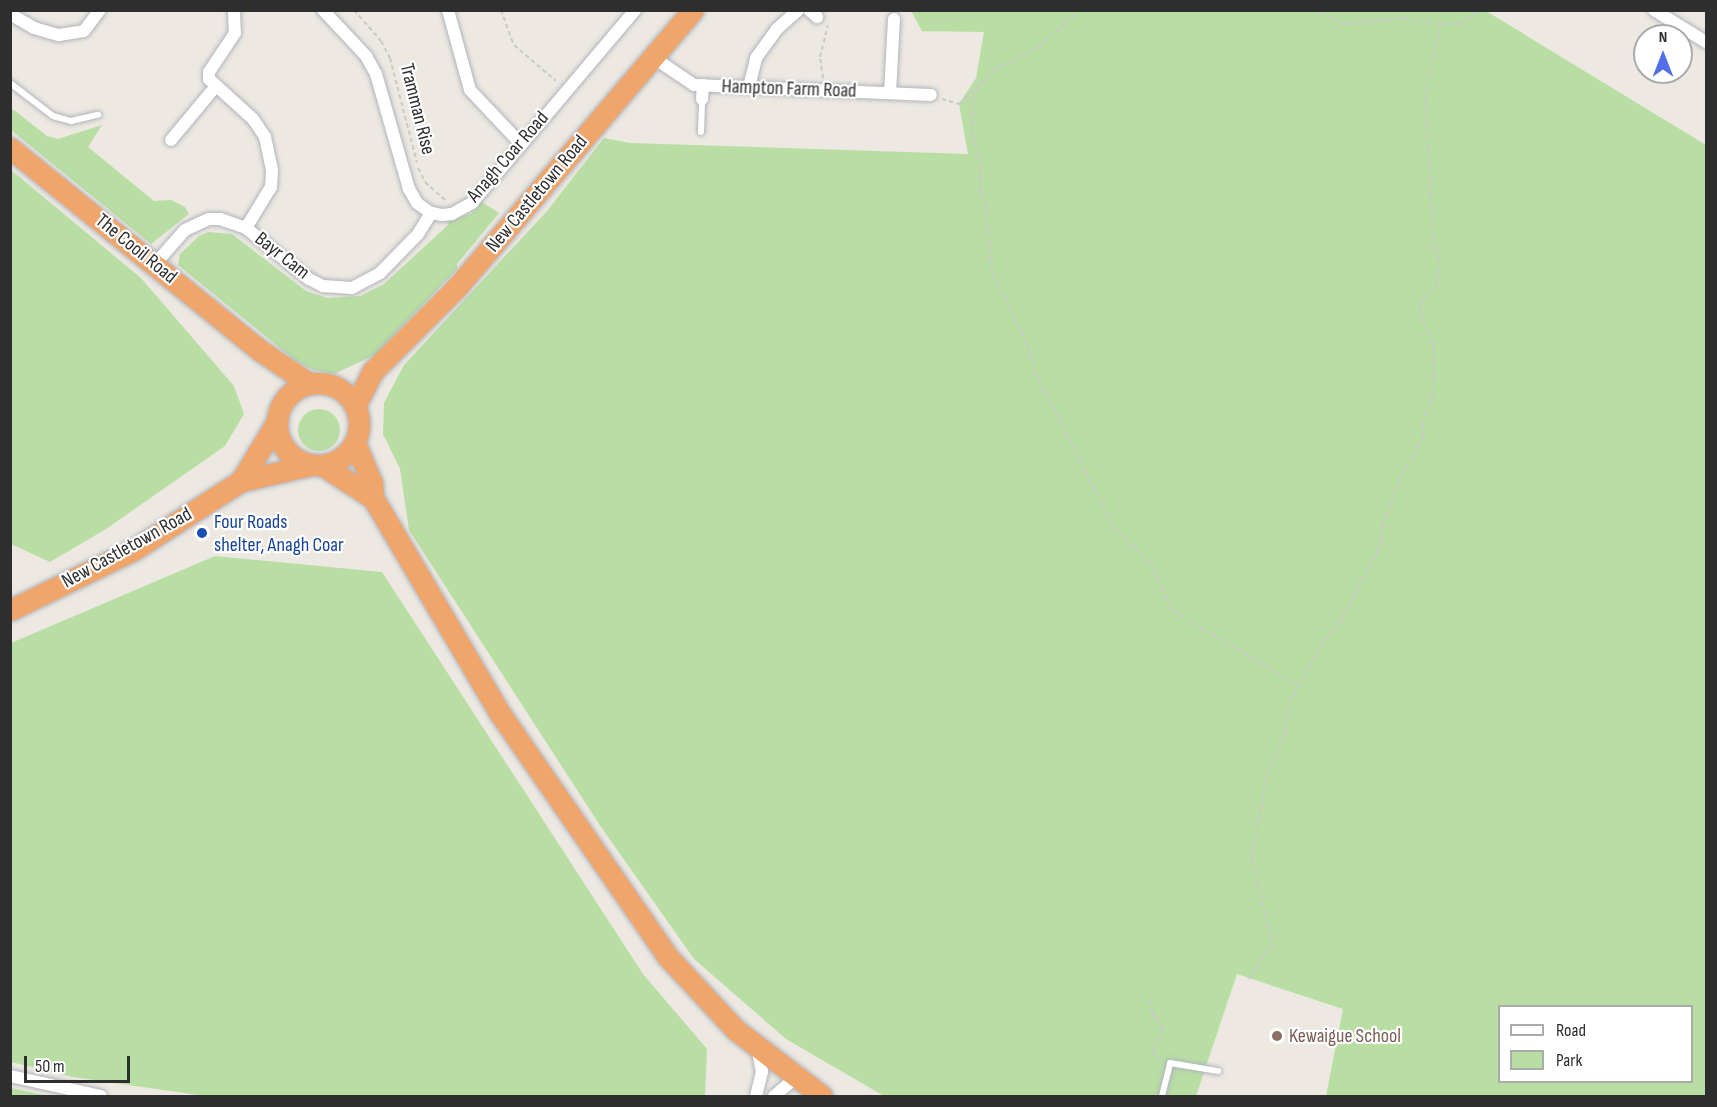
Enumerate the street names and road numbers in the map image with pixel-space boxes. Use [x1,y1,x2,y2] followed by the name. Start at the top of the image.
[394,61,440,157] street label: Tramman Rise
[721,75,857,103] street label: Hampton Farm Road
[462,107,554,207] street label: Anagh Coar Road
[481,131,593,257] street label: New Castletown Road
[90,209,182,289] street label: The Cooil Road
[250,227,314,285] street label: Bayr Cam
[58,502,196,594] street label: New Castletown Road

